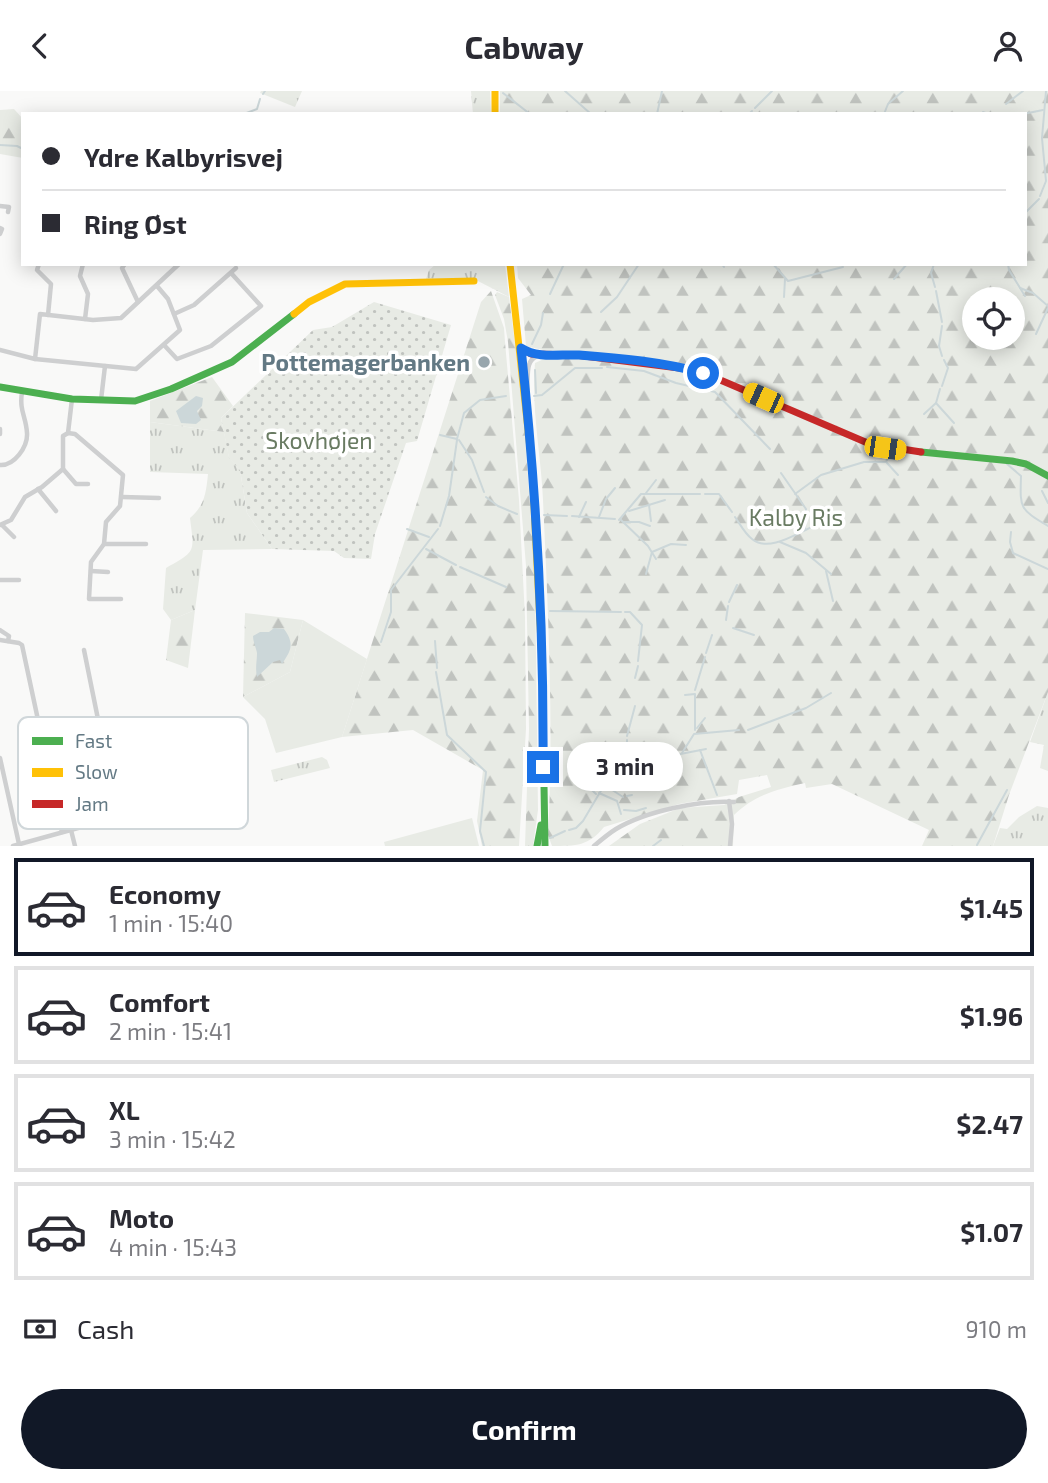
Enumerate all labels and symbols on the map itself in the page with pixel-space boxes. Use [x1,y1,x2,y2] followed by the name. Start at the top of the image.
[261,348,470,376] place label: Pottemagerbanken
[476,354,492,370] marker: Pottemagerbanken
[687,357,719,389] route start
[740,380,787,416] car
[265,426,373,454] park label: Skovhøjen
[863,435,908,461] car
[749,503,843,531] park label: Kalby Ris
[18,717,248,829] legend
[75,729,112,752] text: Fast
[568,743,683,791] callout: 3 min
[527,751,559,783] route end
[75,760,118,783] text: Slow
[75,792,109,815] text: Jam

